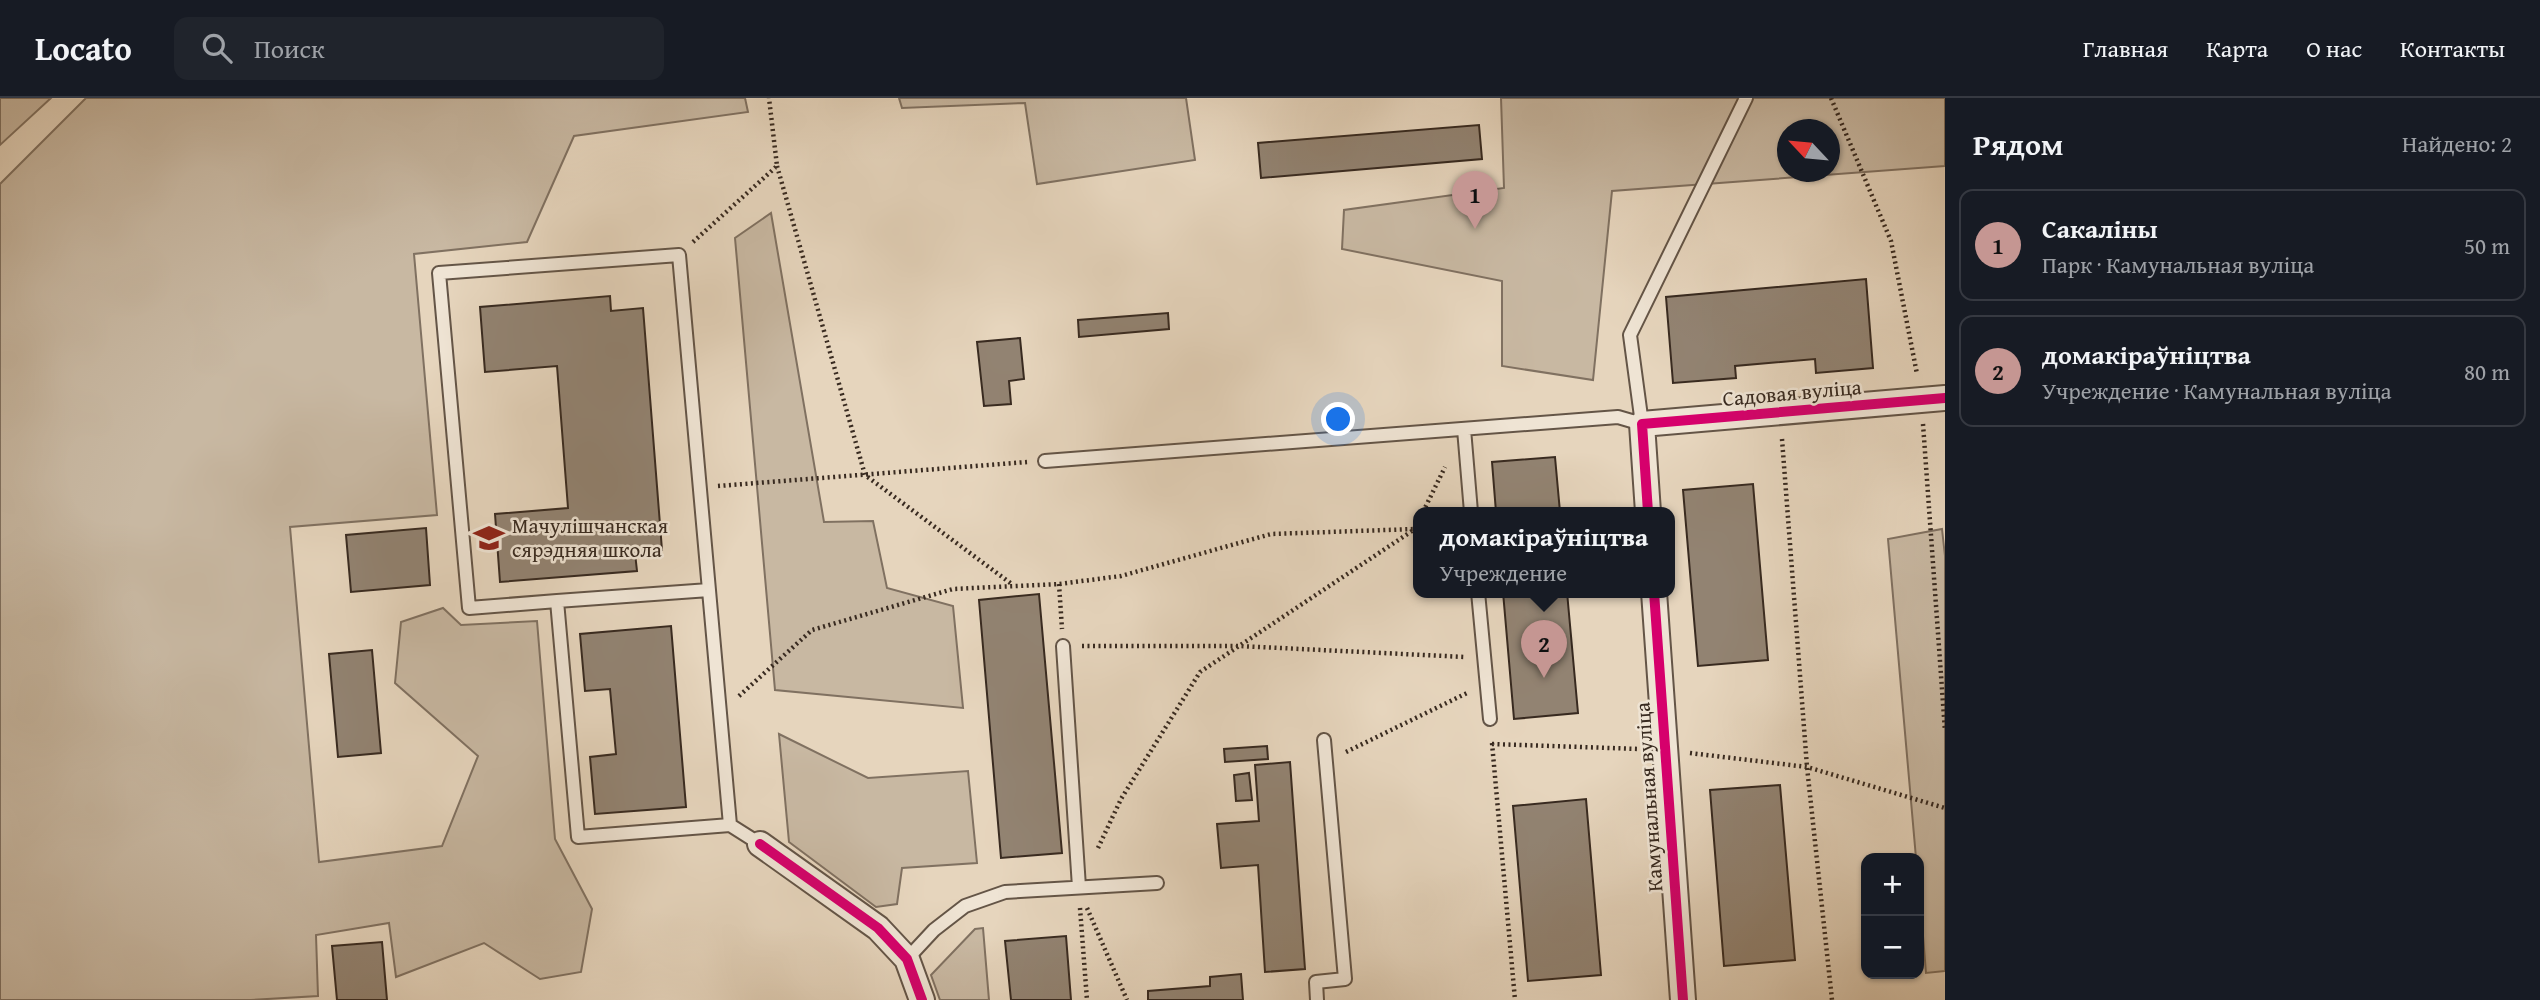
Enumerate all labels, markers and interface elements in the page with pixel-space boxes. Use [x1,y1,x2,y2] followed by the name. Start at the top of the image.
[174,17,664,80] search box
[35,24,132,72] text: Locato
[198,29,236,67] icon: search
[254,29,325,68] text: Поиск
[2083,31,2168,66] text: Главная
[2206,31,2268,66] text: Карта
[2306,31,2362,66] text: О нас
[2400,31,2505,66] text: Контакты
[1777,119,1840,182] north arrow
[1973,122,2064,166] text: Рядом
[2402,127,2512,160] text: Найдено: 2
[1452,171,1498,229] pin: 1
[2042,209,2158,248] text: Сакаліны
[1992,229,2004,262] text: 1
[2464,229,2510,262] text: 50 m
[2042,248,2314,281] text: Парк · Камунальная вуліца
[2042,335,2251,374] text: домакіраўніцтва
[1992,355,2004,388] text: 2
[2464,355,2510,388] text: 80 m
[1721,371,1863,414] street label: Садовая вуліца
[2042,374,2392,407] text: Учреждение · Камунальная вуліца
[1321,402,1355,436] your location
[1413,507,1675,598] popup
[512,510,668,565] place label: Мачулішчанская сярэдняя школа
[1440,517,1648,556] text: домакіраўніцтва
[472,521,506,555] school or university icon: Мачулішчанская сярэдняя школа
[1440,556,1567,589] text: Учреждение
[1521,620,1567,678] pin: 2
[1626,701,1671,893] street label: Камунальная вуліца
[1861,853,1924,979] map controls
[1861,853,1924,916] button: +
[1861,916,1924,979] button: −

